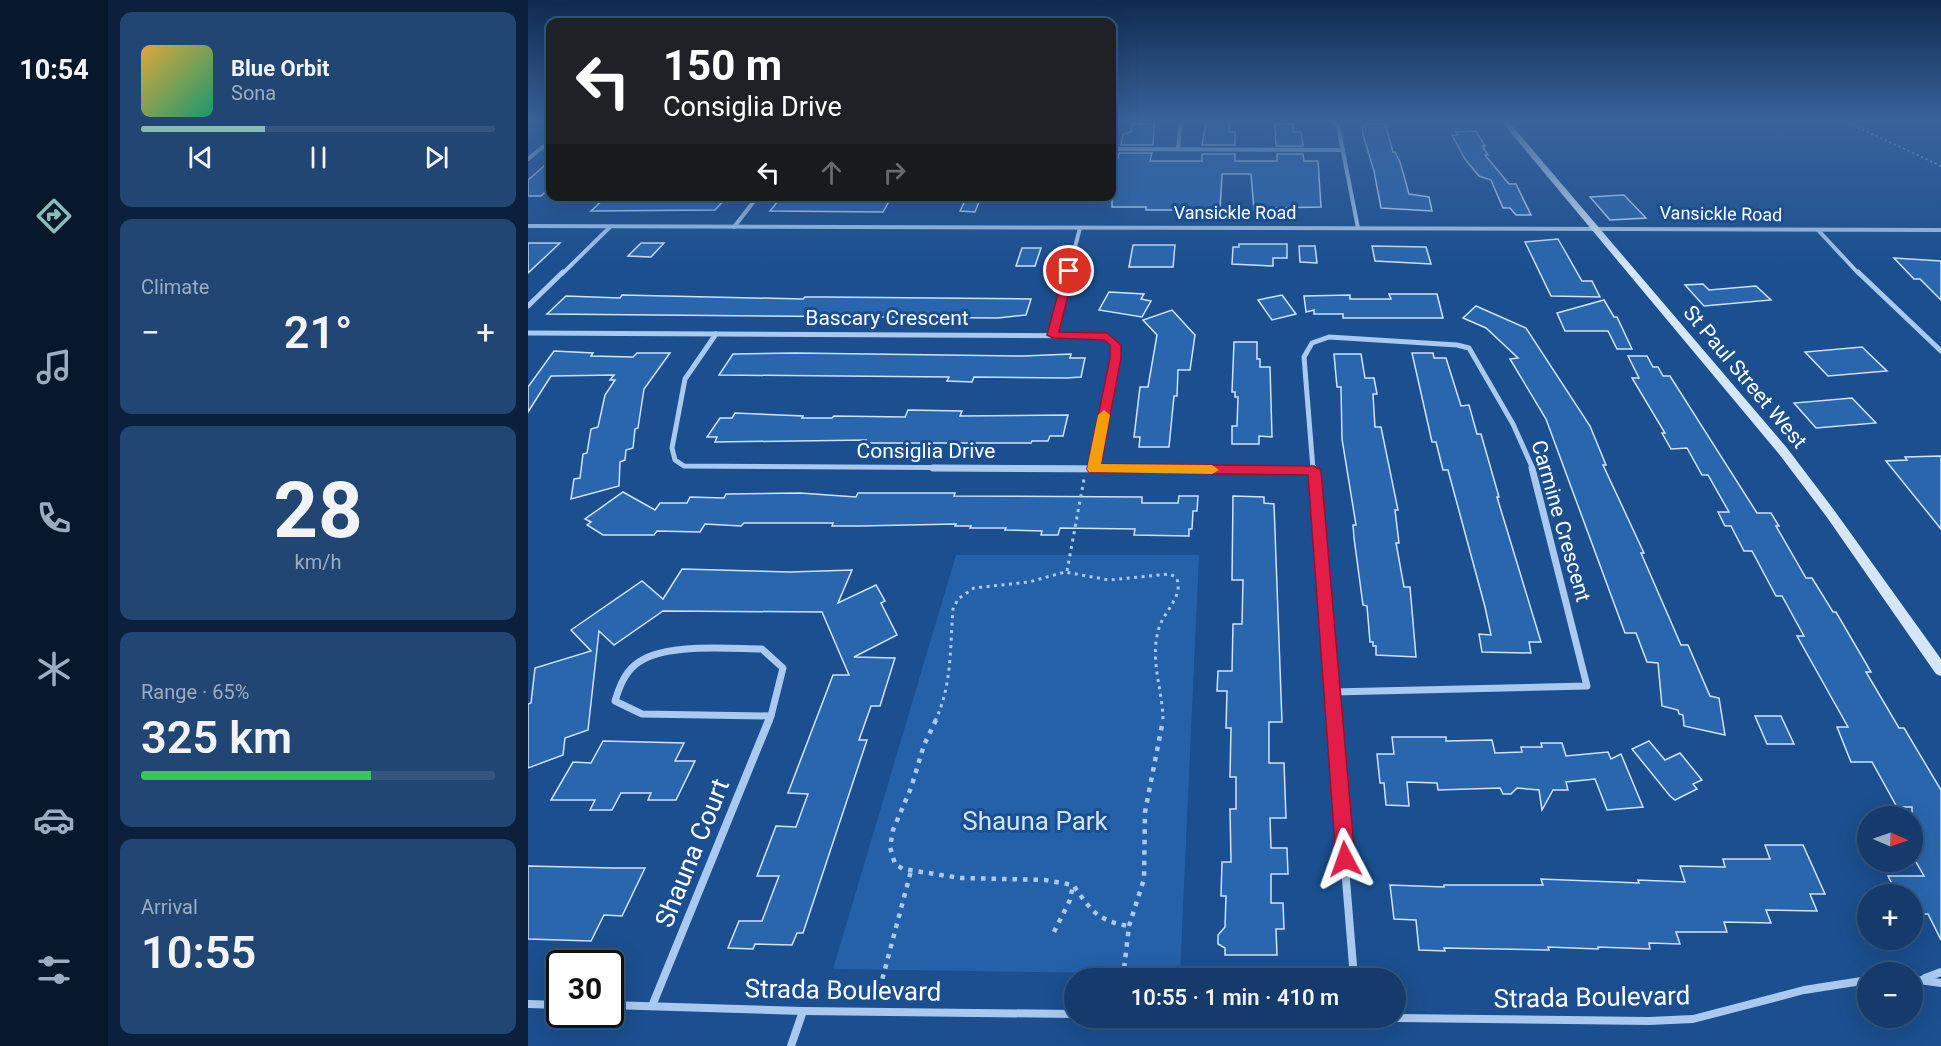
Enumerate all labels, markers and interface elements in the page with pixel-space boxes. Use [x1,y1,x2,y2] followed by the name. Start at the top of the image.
[663,41,782,90] text: 150 m
[564,42,642,120] icon: left
[19,54,89,86] text: 10:54
[231,56,329,81] text: Blue Orbit
[231,81,276,105] text: Sona
[663,91,842,123] text: Consiglia Drive
[184,141,217,174] icon: previous
[302,141,335,174] icon: pause
[420,141,453,174] icon: next
[752,156,785,189] icon: left
[815,156,848,189] icon: ahead
[878,156,911,189] icon: right
[33,195,75,237] icon: directions
[1174,202,1296,223] street label: Vansickle Road
[1659,202,1783,225] street label: Vansickle Road
[1043,245,1094,296] pin
[1052,254,1085,287] icon: arrive
[141,275,209,299] text: Climate
[1678,301,1812,453] street label: St Paul Street West
[284,306,352,359] text: 21°
[805,306,969,330] street label: Bascary Crescent
[141,313,160,352] text: −
[476,313,495,352] text: +
[33,346,75,388] icon: music
[1526,438,1596,605] street label: Carmine Crescent
[856,439,996,463] street label: Consiglia Drive
[273,465,363,556] text: 28
[33,497,75,539] icon: phone
[295,550,341,574] text: km/h
[33,648,75,690] icon: climate
[141,680,249,704] text: Range · 65%
[141,711,292,764] text: 325 km
[649,774,735,932] street label: Shauna Court
[33,799,75,841] icon: car
[962,806,1109,836] park label: Shauna Park
[1857,806,1923,872] north arrow
[1857,806,1923,1028] map controls
[1313,827,1377,891] position arrow
[1857,884,1923,950] button: +
[141,895,198,919] text: Arrival
[141,926,256,979] text: 10:55
[33,949,75,991] icon: filters
[546,950,624,1028] speed limit sign: 30
[1857,962,1923,1028] button: −
[744,973,942,1007] street label: Strada Boulevard
[1493,980,1691,1014] street label: Strada Boulevard
[1131,985,1339,1010] text: 10:55 · 1 min · 410 m

